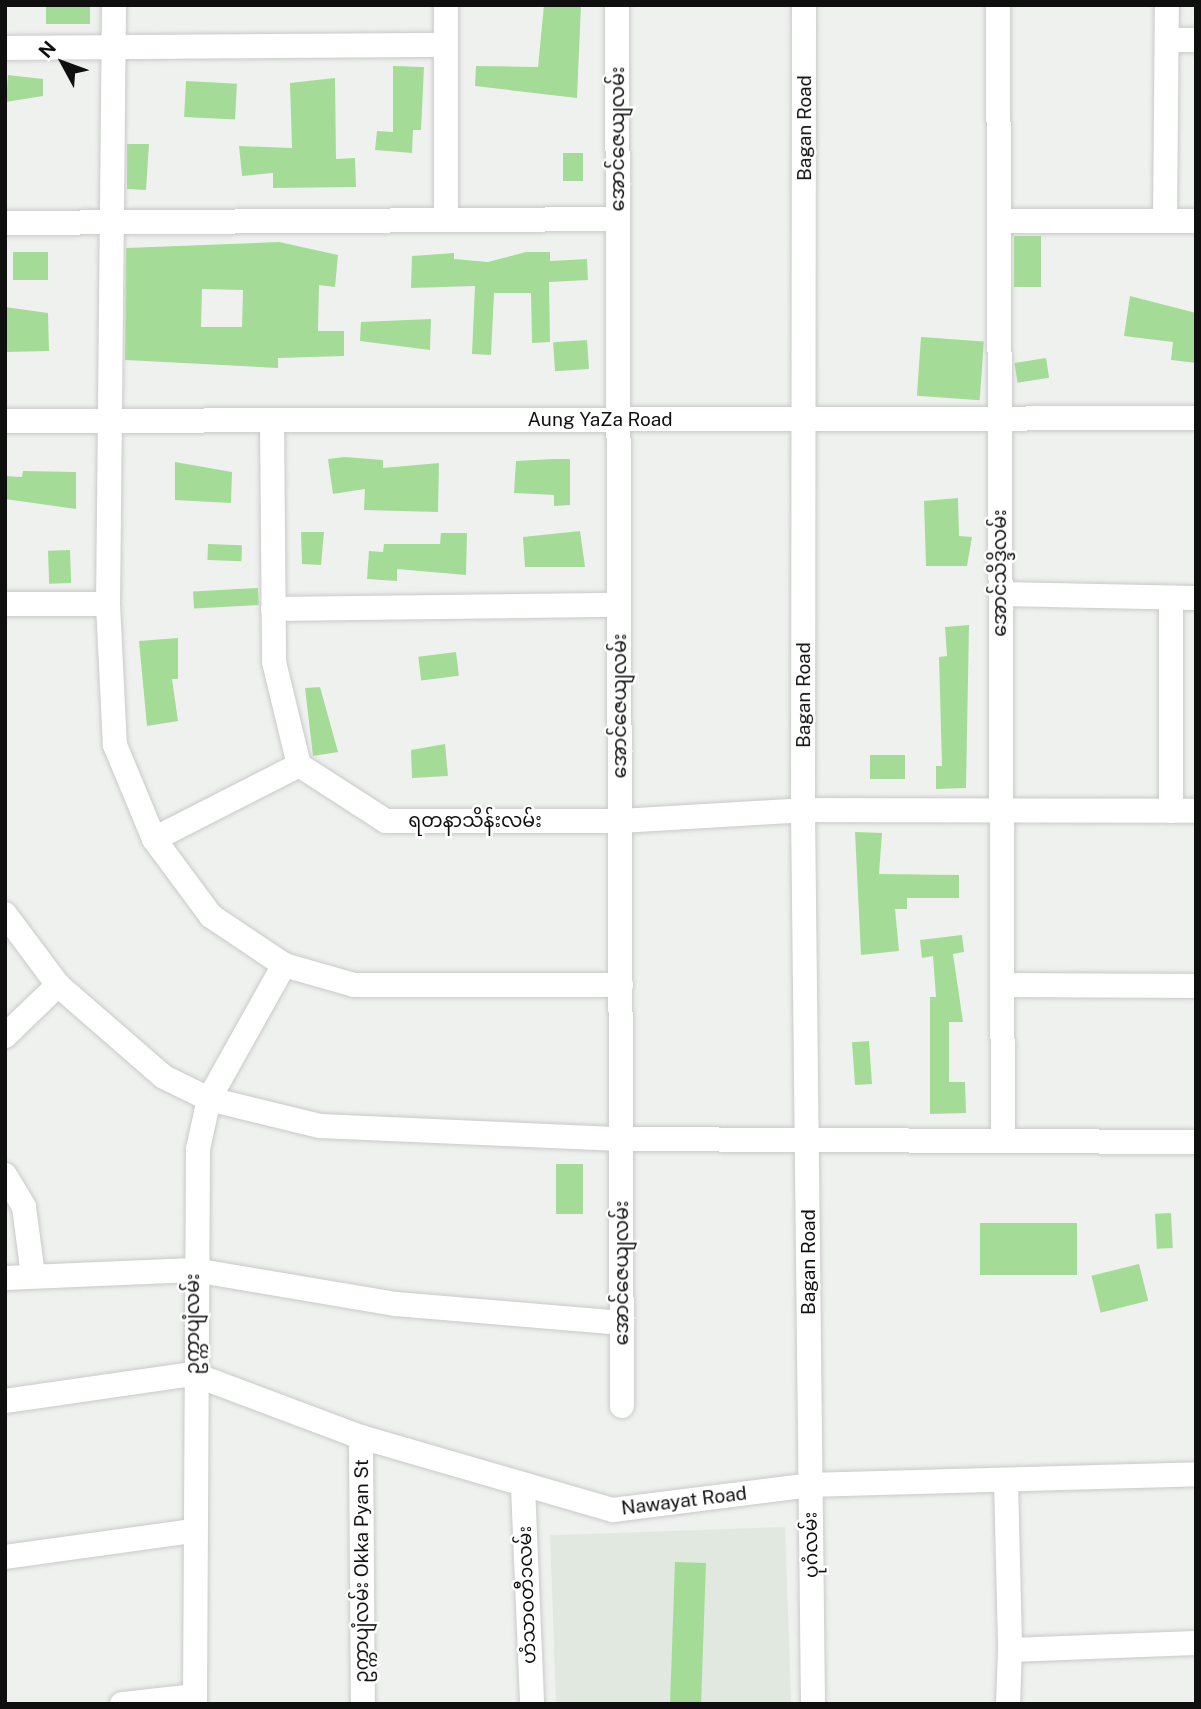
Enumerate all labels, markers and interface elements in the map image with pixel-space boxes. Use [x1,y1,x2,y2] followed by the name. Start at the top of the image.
[28,28,98,98] north arrow
[34,36,60,62] text: N
[607,67,629,211] street label: အောင်ဇေယျလမ်း
[794,75,816,181] street label: Bagan Road
[527,409,673,431] street label: Aung YaZa Road
[989,509,1011,637] street label: အောင်သိဒ္ဒိလမ်း
[609,634,631,778] street label: အောင်ဇေယျလမ်း
[793,642,815,748] street label: Bagan Road
[408,810,542,832] street label: ရတနာသိန်းလမ်း
[611,1201,633,1345] street label: အောင်ဇေယျလမ်း
[798,1209,820,1315] street label: Bagan Road
[182,1273,204,1375] street label: ဥက္ကာပျံလမ်း
[351,1459,373,1683] street label: ဥက္ကာပျံလမ်း Okka Pyan St
[620,1482,748,1520] street label: Nawayat Road
[799,1512,823,1578] street label: ပုဂံလမ်း
[513,1526,541,1664] street label: ဟံသာဝတီ၁လမ်း

